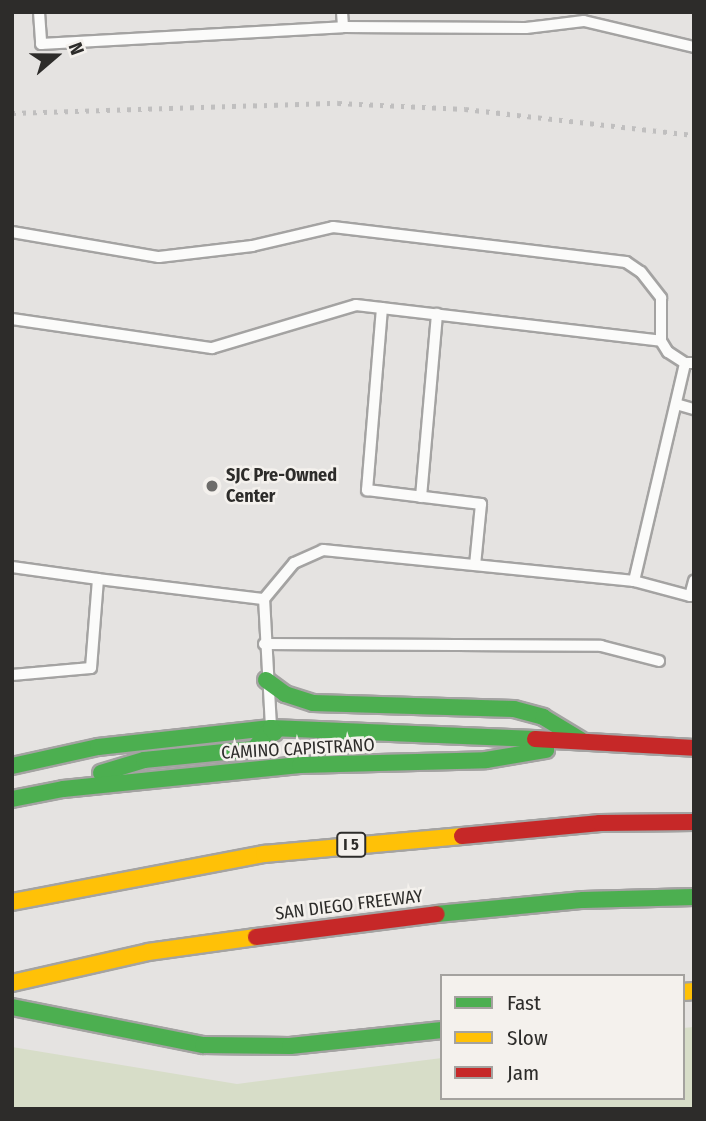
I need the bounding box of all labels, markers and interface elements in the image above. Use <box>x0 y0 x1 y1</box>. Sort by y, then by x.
north arrow <box>21 21 91 91</box>
text: N <box>63 39 89 58</box>
place label: SJC Pre-Owned Center <box>226 465 337 508</box>
marker: SJC Pre-Owned Center <box>204 478 220 494</box>
street label: CAMINO CAPISTRANO <box>221 734 375 764</box>
road number: I 5 <box>335 832 367 858</box>
street label: SAN DIEGO FREEWAY <box>274 885 424 925</box>
legend <box>440 974 685 1100</box>
text: Fast <box>507 990 541 1016</box>
text: Slow <box>507 1025 548 1051</box>
text: Jam <box>507 1060 539 1086</box>

